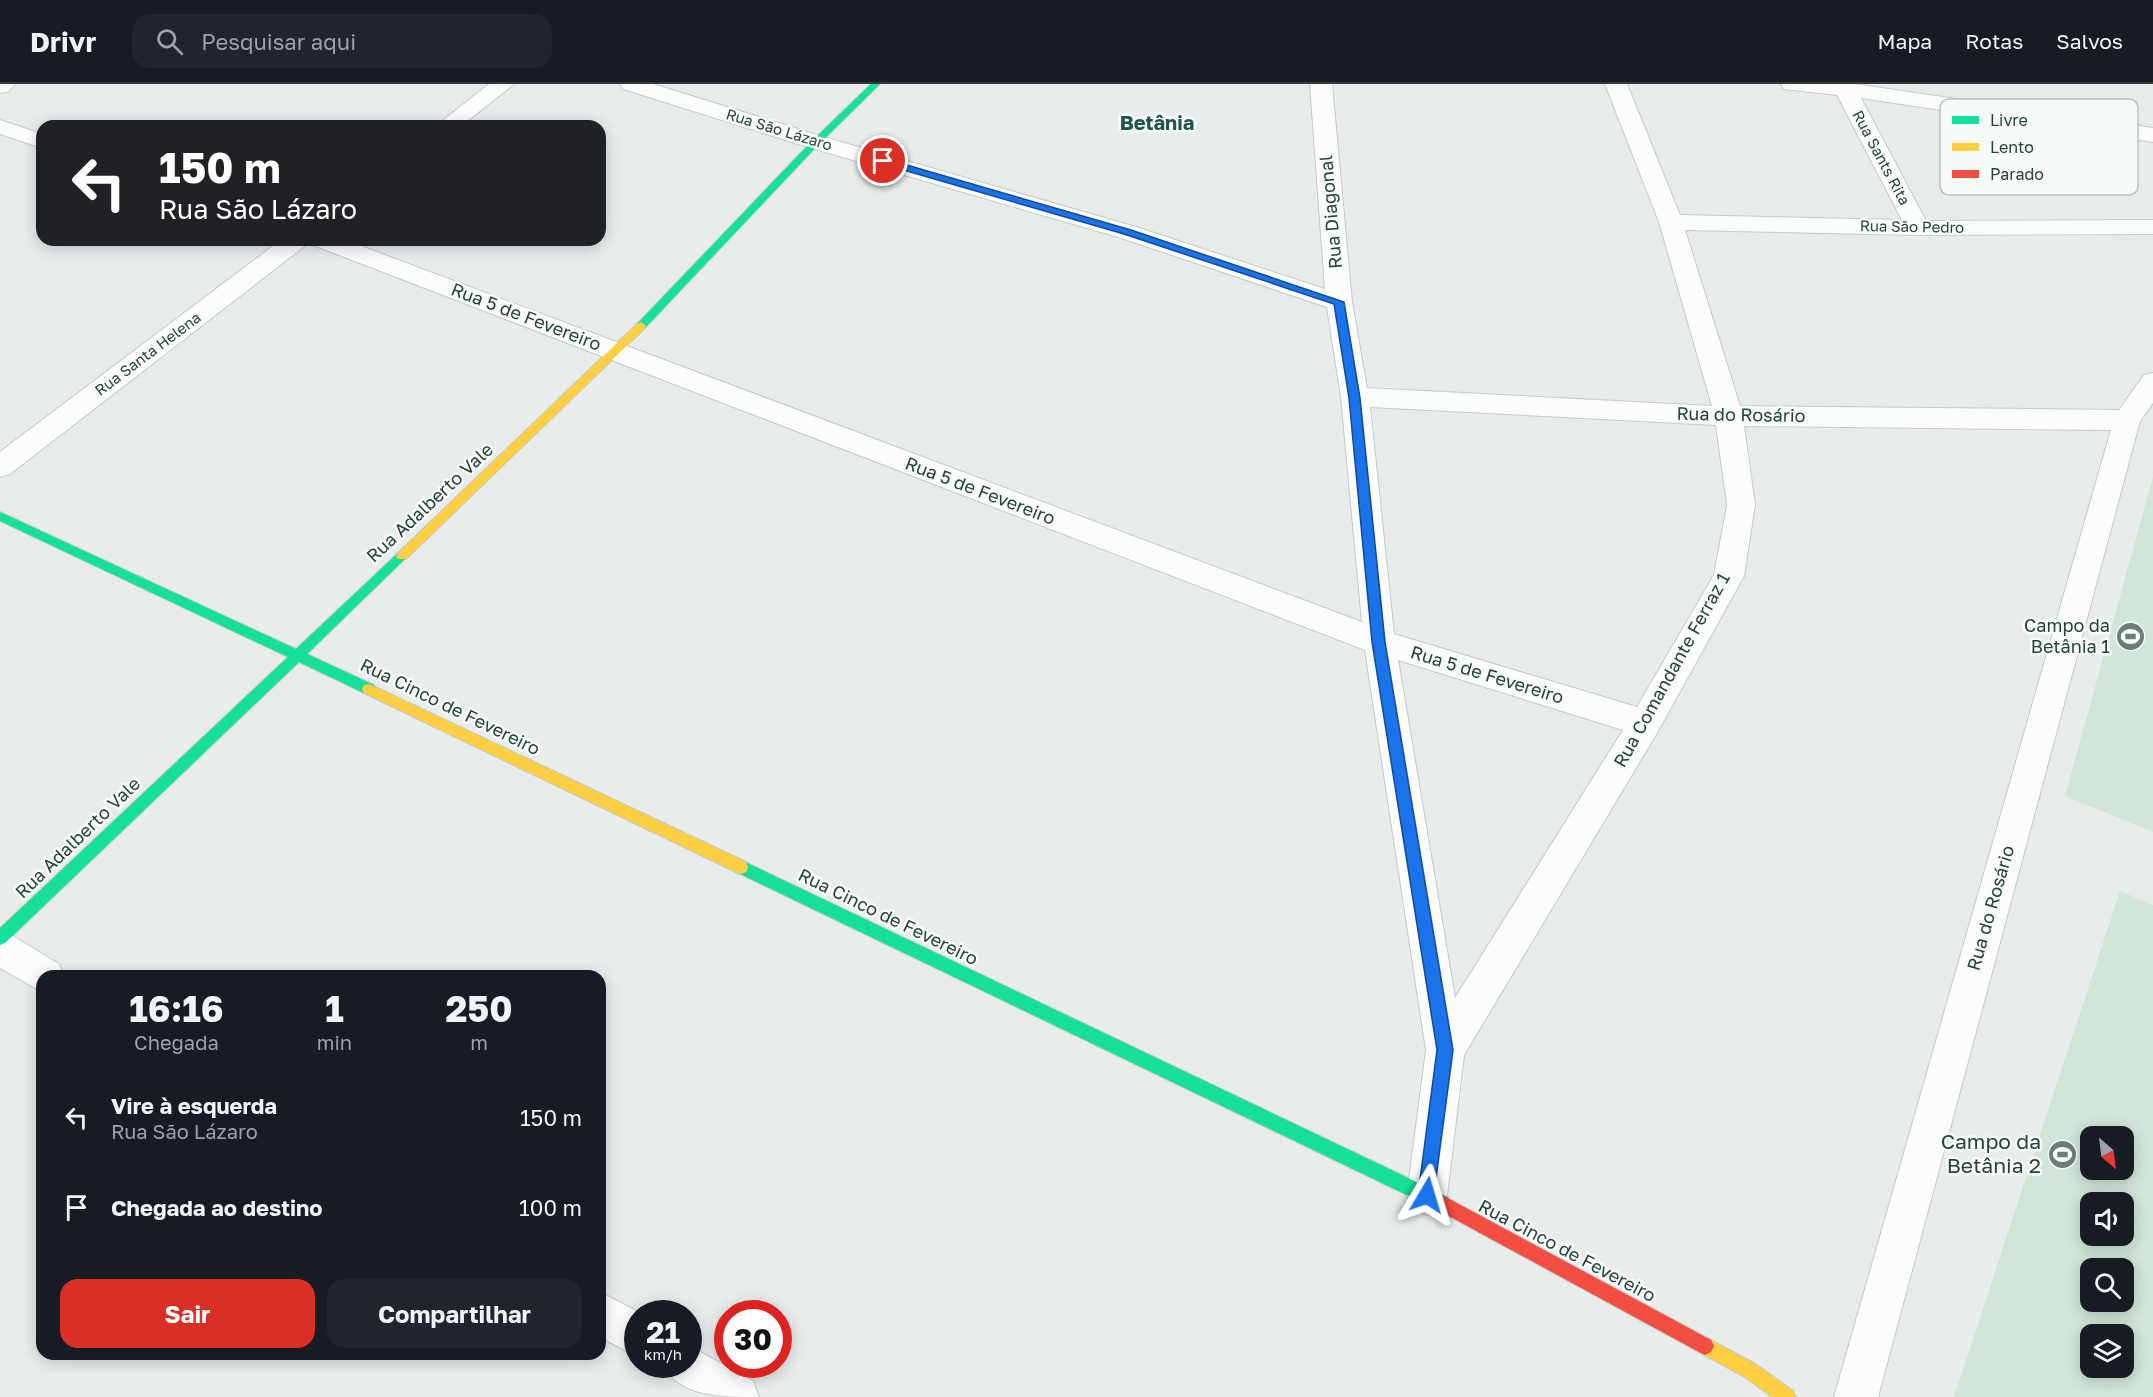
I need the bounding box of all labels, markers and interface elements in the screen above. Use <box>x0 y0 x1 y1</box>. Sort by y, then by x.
search box <box>132 14 552 68</box>
text: Drivr <box>30 25 96 58</box>
icon: search <box>153 25 186 58</box>
text: Pesquisar aqui <box>201 28 356 55</box>
text: Mapa <box>1878 28 1932 54</box>
text: Rotas <box>1965 28 2023 54</box>
text: Salvos <box>2056 28 2123 54</box>
legend <box>1940 99 2138 195</box>
street label: Rua São Lázaro <box>724 104 835 154</box>
street label: Rua Sants Rita <box>1849 107 1914 208</box>
district label: Betânia <box>1120 110 1194 134</box>
text: Livre <box>1990 110 2028 130</box>
pin <box>857 135 908 186</box>
text: Lento <box>1990 137 2034 157</box>
text: 150 m <box>159 142 281 192</box>
icon: left <box>60 144 138 222</box>
icon: arrive <box>866 144 899 177</box>
street label: Rua Diagonal <box>1314 154 1346 270</box>
text: Parado <box>1990 164 2044 184</box>
text: Rua São Lázaro <box>159 193 357 225</box>
street label: Rua São Pedro <box>1860 216 1964 236</box>
street label: Rua 5 de Fevereiro <box>448 277 604 355</box>
street label: Rua Santa Helena <box>91 308 204 399</box>
street label: Rua do Rosário <box>1676 402 1806 426</box>
street label: Rua Adalberto Vale <box>362 438 497 567</box>
street label: Rua 5 de Fevereiro <box>902 451 1058 529</box>
street label: Rua Comandante Ferraz 1 <box>1608 568 1734 771</box>
place label: Campo da Betânia 1 <box>2024 614 2110 657</box>
sports icon: Campo da Betânia 1 <box>2115 620 2147 652</box>
street label: Rua 5 de Fevereiro <box>1408 640 1566 708</box>
street label: Rua Cinco de Fevereiro <box>357 653 544 759</box>
street label: Rua Adalberto Vale <box>10 772 144 902</box>
street label: Rua do Rosário <box>1962 843 2018 973</box>
street label: Rua Cinco de Fevereiro <box>795 863 982 969</box>
text: 16:16 <box>129 987 224 1030</box>
text: 1 <box>325 987 344 1030</box>
text: 250 <box>445 987 513 1030</box>
text: Chegada <box>134 1030 219 1054</box>
text: min <box>317 1030 352 1054</box>
text: m <box>470 1030 488 1054</box>
text: Vire à esquerda <box>111 1092 277 1119</box>
icon: left <box>60 1101 93 1134</box>
text: 150 m <box>520 1104 582 1131</box>
text: Rua São Lázaro <box>111 1119 258 1143</box>
north arrow <box>2080 1126 2134 1180</box>
map controls <box>2080 1126 2134 1378</box>
place label: Campo da Betânia 2 <box>1941 1128 2041 1178</box>
sports icon: Campo da Betânia 2 <box>2046 1138 2078 1170</box>
position arrow <box>1395 1163 1459 1227</box>
icon: arrive <box>60 1191 93 1224</box>
button: sound <box>2080 1192 2134 1246</box>
text: Chegada ao destino <box>111 1194 323 1221</box>
text: 100 m <box>519 1194 582 1221</box>
street label: Rua Cinco de Fevereiro <box>1475 1194 1660 1306</box>
button: search <box>2080 1258 2134 1312</box>
button: Sair <box>60 1279 315 1348</box>
button: Compartilhar <box>327 1279 582 1348</box>
speed limit sign: 30 <box>714 1300 792 1378</box>
text: 21 <box>646 1314 680 1350</box>
button: layers <box>2080 1324 2134 1378</box>
text: km/h <box>644 1345 682 1363</box>

